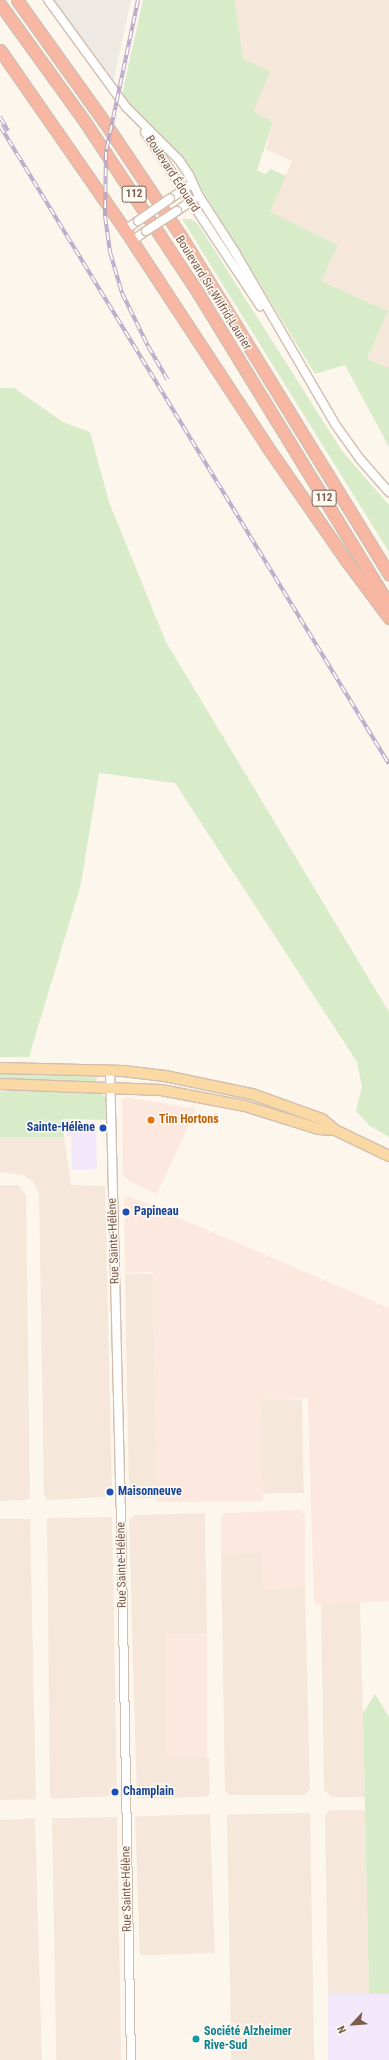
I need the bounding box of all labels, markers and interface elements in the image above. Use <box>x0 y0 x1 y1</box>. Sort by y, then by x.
street label: Boulevard Édouard <box>142 133 202 215</box>
road number: 112 <box>121 185 147 203</box>
street label: Boulevard Sir-Wilfrid-Laurier <box>172 233 254 353</box>
road number: 112 <box>311 489 337 507</box>
place label: Tim Hortons <box>159 1113 219 1127</box>
marker: Tim Hortons <box>146 1115 156 1125</box>
place label: Sainte-Hélène <box>27 1121 95 1135</box>
marker: Sainte-Hélène <box>98 1123 108 1133</box>
street label: Rue Sainte-Hélène <box>105 1198 123 1284</box>
place label: Papineau <box>134 1205 179 1219</box>
marker: Papineau <box>121 1207 131 1217</box>
place label: Maisonneuve <box>118 1485 182 1499</box>
marker: Maisonneuve <box>105 1487 115 1497</box>
street label: Rue Sainte-Hélène <box>114 1522 130 1608</box>
place label: Champlain <box>123 1785 174 1799</box>
marker: Champlain <box>110 1787 120 1797</box>
street label: Rue Sainte-Hélène <box>119 1846 135 1932</box>
north arrow <box>333 2004 373 2044</box>
text: N <box>334 2024 349 2035</box>
place label: Société Alzheimer Rive-Sud <box>204 2025 292 2053</box>
marker: Société Alzheimer Rive-Sud <box>191 2034 201 2044</box>

